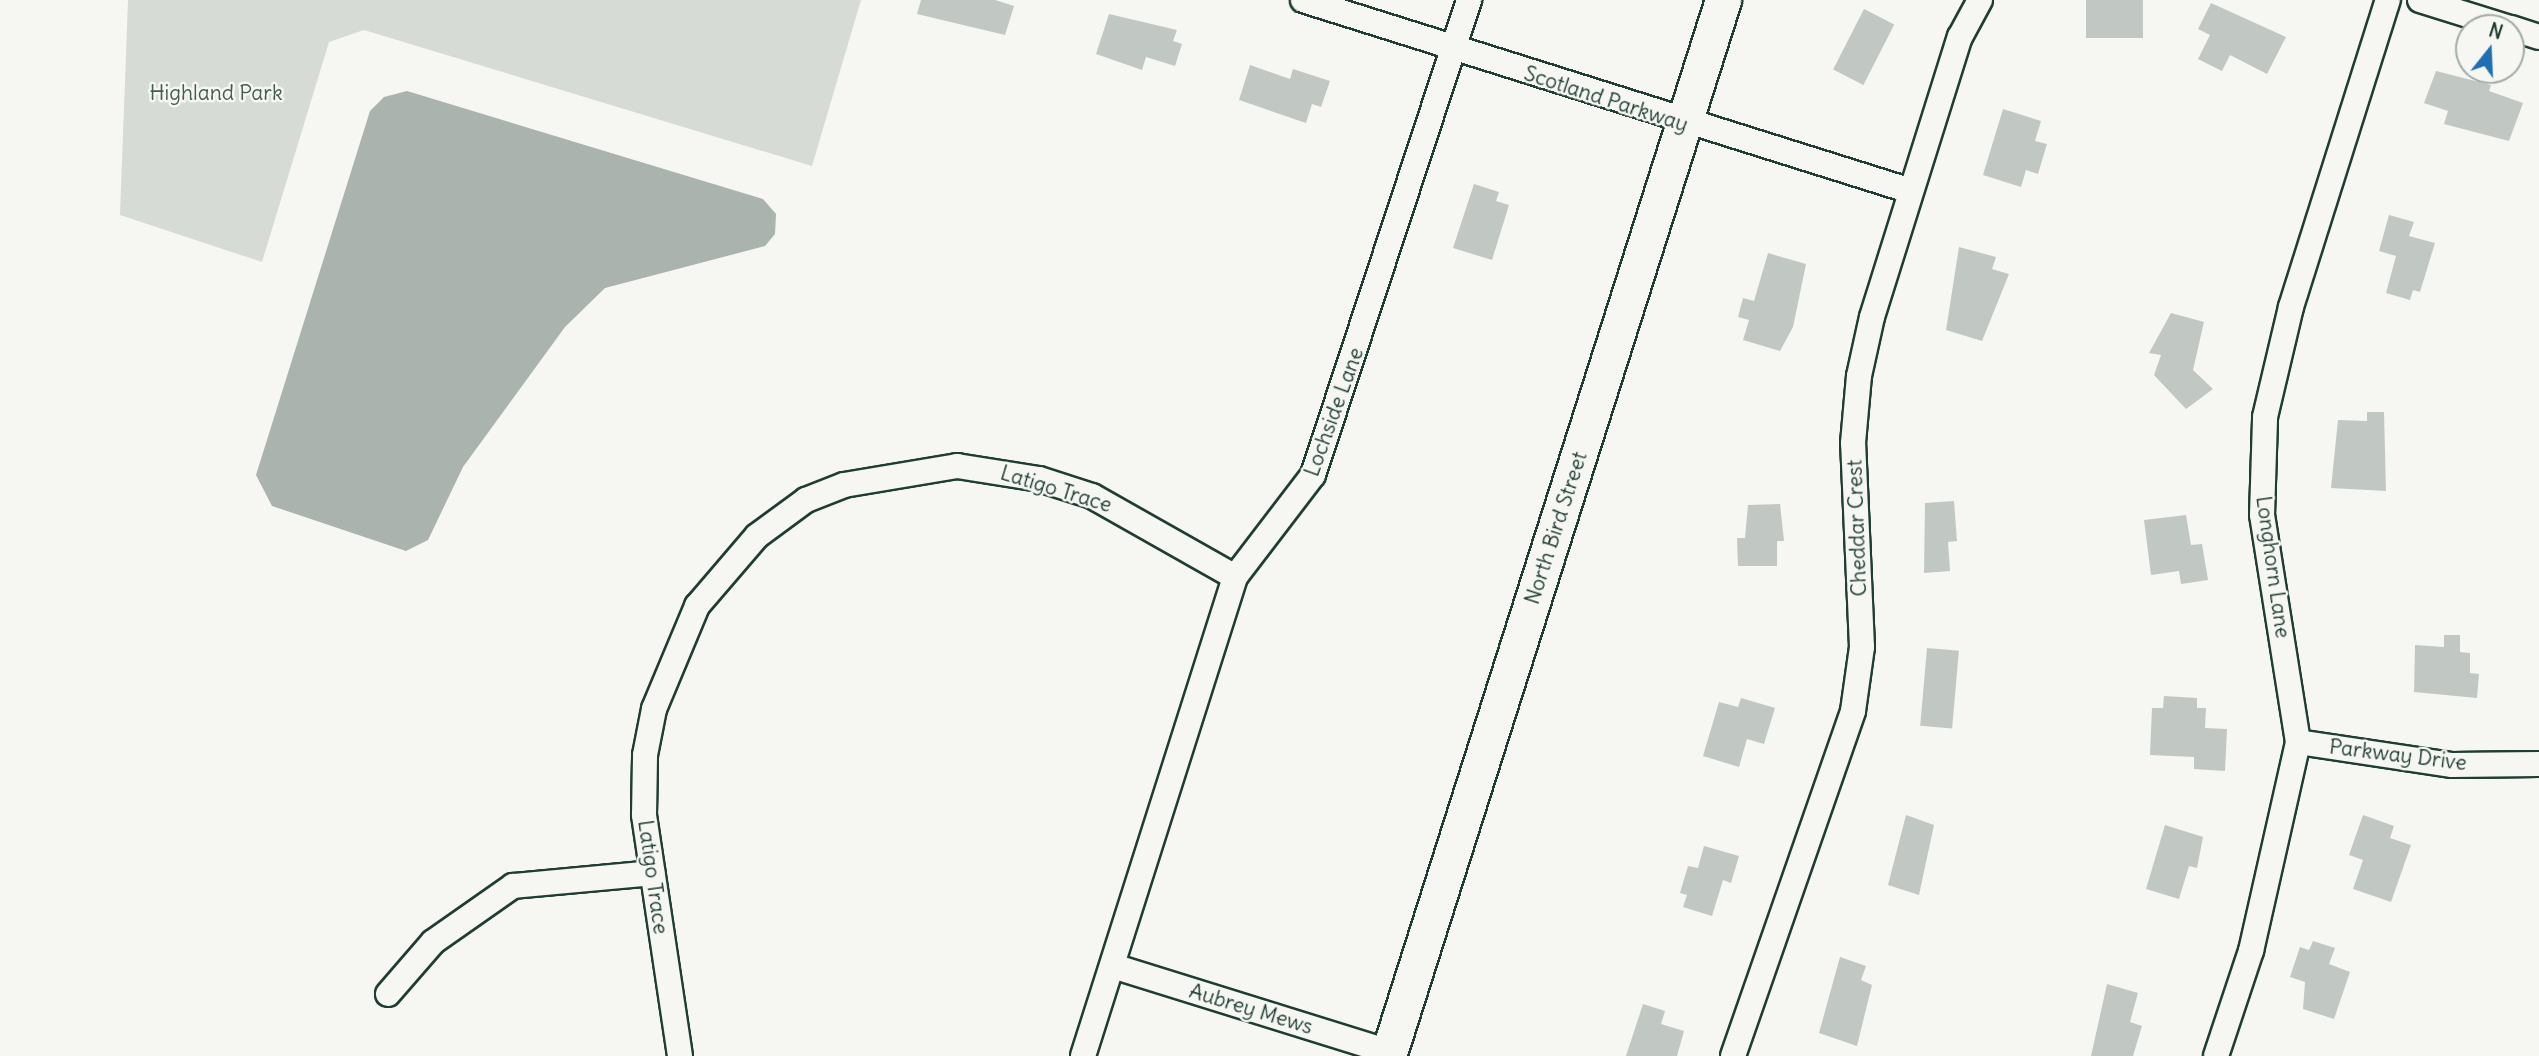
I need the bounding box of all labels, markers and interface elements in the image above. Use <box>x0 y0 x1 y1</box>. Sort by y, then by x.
north arrow <box>2455 14 2525 84</box>
text: N <box>2486 17 2506 44</box>
street label: Scotland Parkway <box>1521 61 1691 137</box>
park label: Highland Park <box>149 80 283 106</box>
street label: Lochside Lane <box>1299 344 1369 480</box>
street label: North Bird Street <box>1519 448 1593 608</box>
street label: Cheddar Crest <box>1842 459 1872 597</box>
street label: Latigo Trace <box>997 460 1115 518</box>
street label: Longhorn Lane <box>2251 494 2295 640</box>
street label: Parkway Drive <box>2328 734 2468 776</box>
street label: Latigo Trace <box>633 818 673 936</box>
street label: Aubrey Mews <box>1186 978 1316 1040</box>

